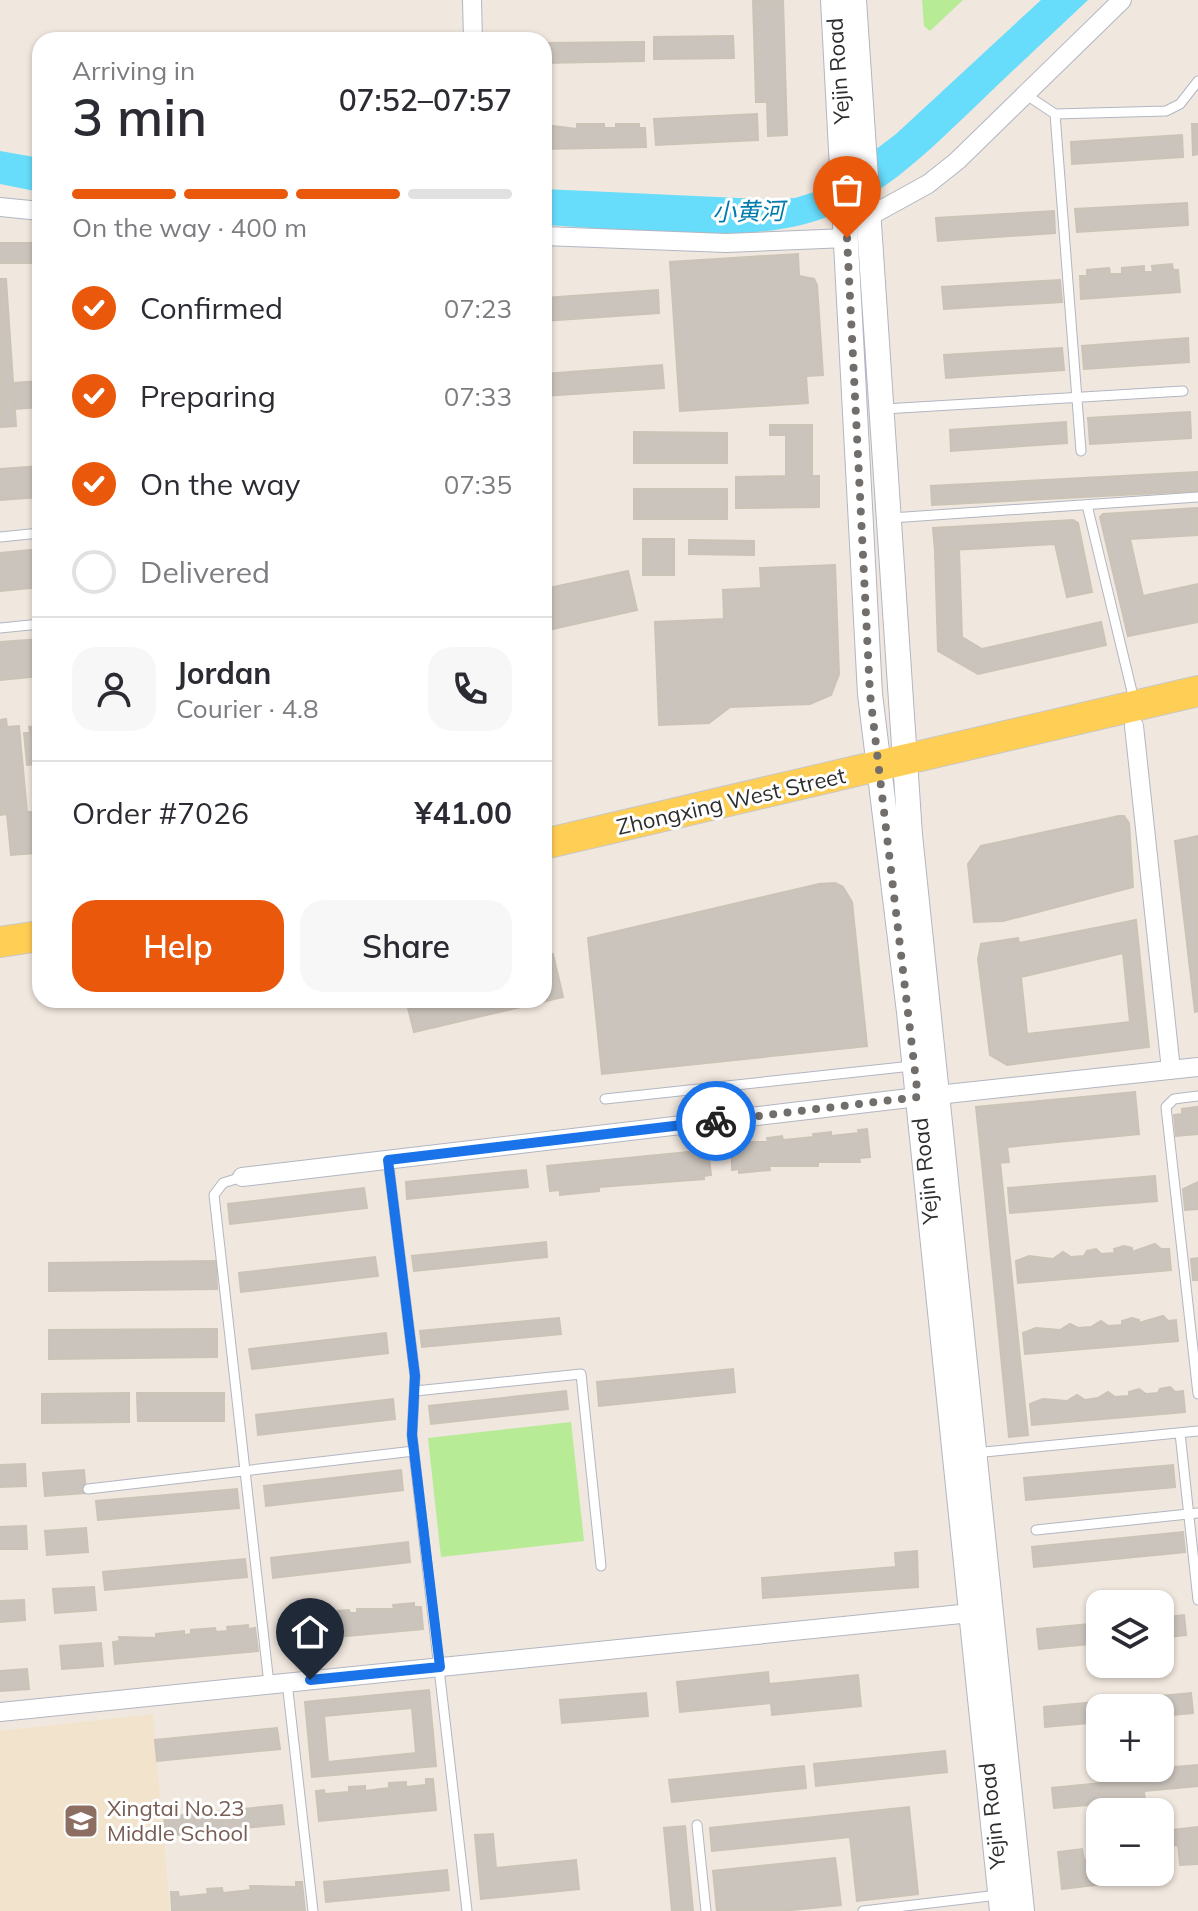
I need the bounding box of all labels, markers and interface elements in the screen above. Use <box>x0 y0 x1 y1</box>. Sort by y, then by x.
street label: Yejin Road <box>820 17 856 126</box>
text: Arriving in <box>72 54 195 87</box>
text: 07:52–07:57 <box>339 81 512 119</box>
text: 3 min <box>72 84 207 149</box>
pin <box>813 156 881 238</box>
icon: bag <box>825 168 869 212</box>
water label: 小黄河 <box>712 195 788 227</box>
text: On the way · 400 m <box>72 211 307 244</box>
icon: check <box>72 286 116 330</box>
text: Confirmed <box>140 289 283 327</box>
text: 07:23 <box>444 292 512 325</box>
icon: check <box>72 374 116 418</box>
text: Preparing <box>140 377 276 415</box>
text: 07:33 <box>444 380 512 413</box>
icon: check <box>72 462 116 506</box>
text: On the way <box>140 465 300 503</box>
text: 07:35 <box>444 468 512 501</box>
text: Delivered <box>140 553 270 591</box>
button: person <box>72 647 156 731</box>
button: phone <box>428 647 512 731</box>
text: Jordan <box>176 654 271 692</box>
text: Courier · 4.8 <box>176 692 319 725</box>
street label: Zhongxing West Street <box>614 761 848 841</box>
text: Order #7026 <box>72 794 249 832</box>
text: ¥41.00 <box>415 794 512 832</box>
button: Help <box>72 900 284 992</box>
button: Share <box>300 900 512 992</box>
courier <box>676 1081 756 1161</box>
icon: bike <box>694 1099 738 1143</box>
street label: Yejin Road <box>906 1117 945 1226</box>
map controls <box>1086 1590 1174 1886</box>
button: layers <box>1086 1590 1174 1678</box>
pin <box>276 1598 344 1680</box>
icon: home <box>288 1610 332 1654</box>
button: + <box>1086 1694 1174 1782</box>
street label: Yejin Road <box>973 1762 1012 1871</box>
place label: Xingtai No.23 Middle School <box>107 1794 248 1847</box>
button: − <box>1086 1798 1174 1886</box>
school or university icon: Xingtai No.23 Middle School <box>62 1802 100 1840</box>

